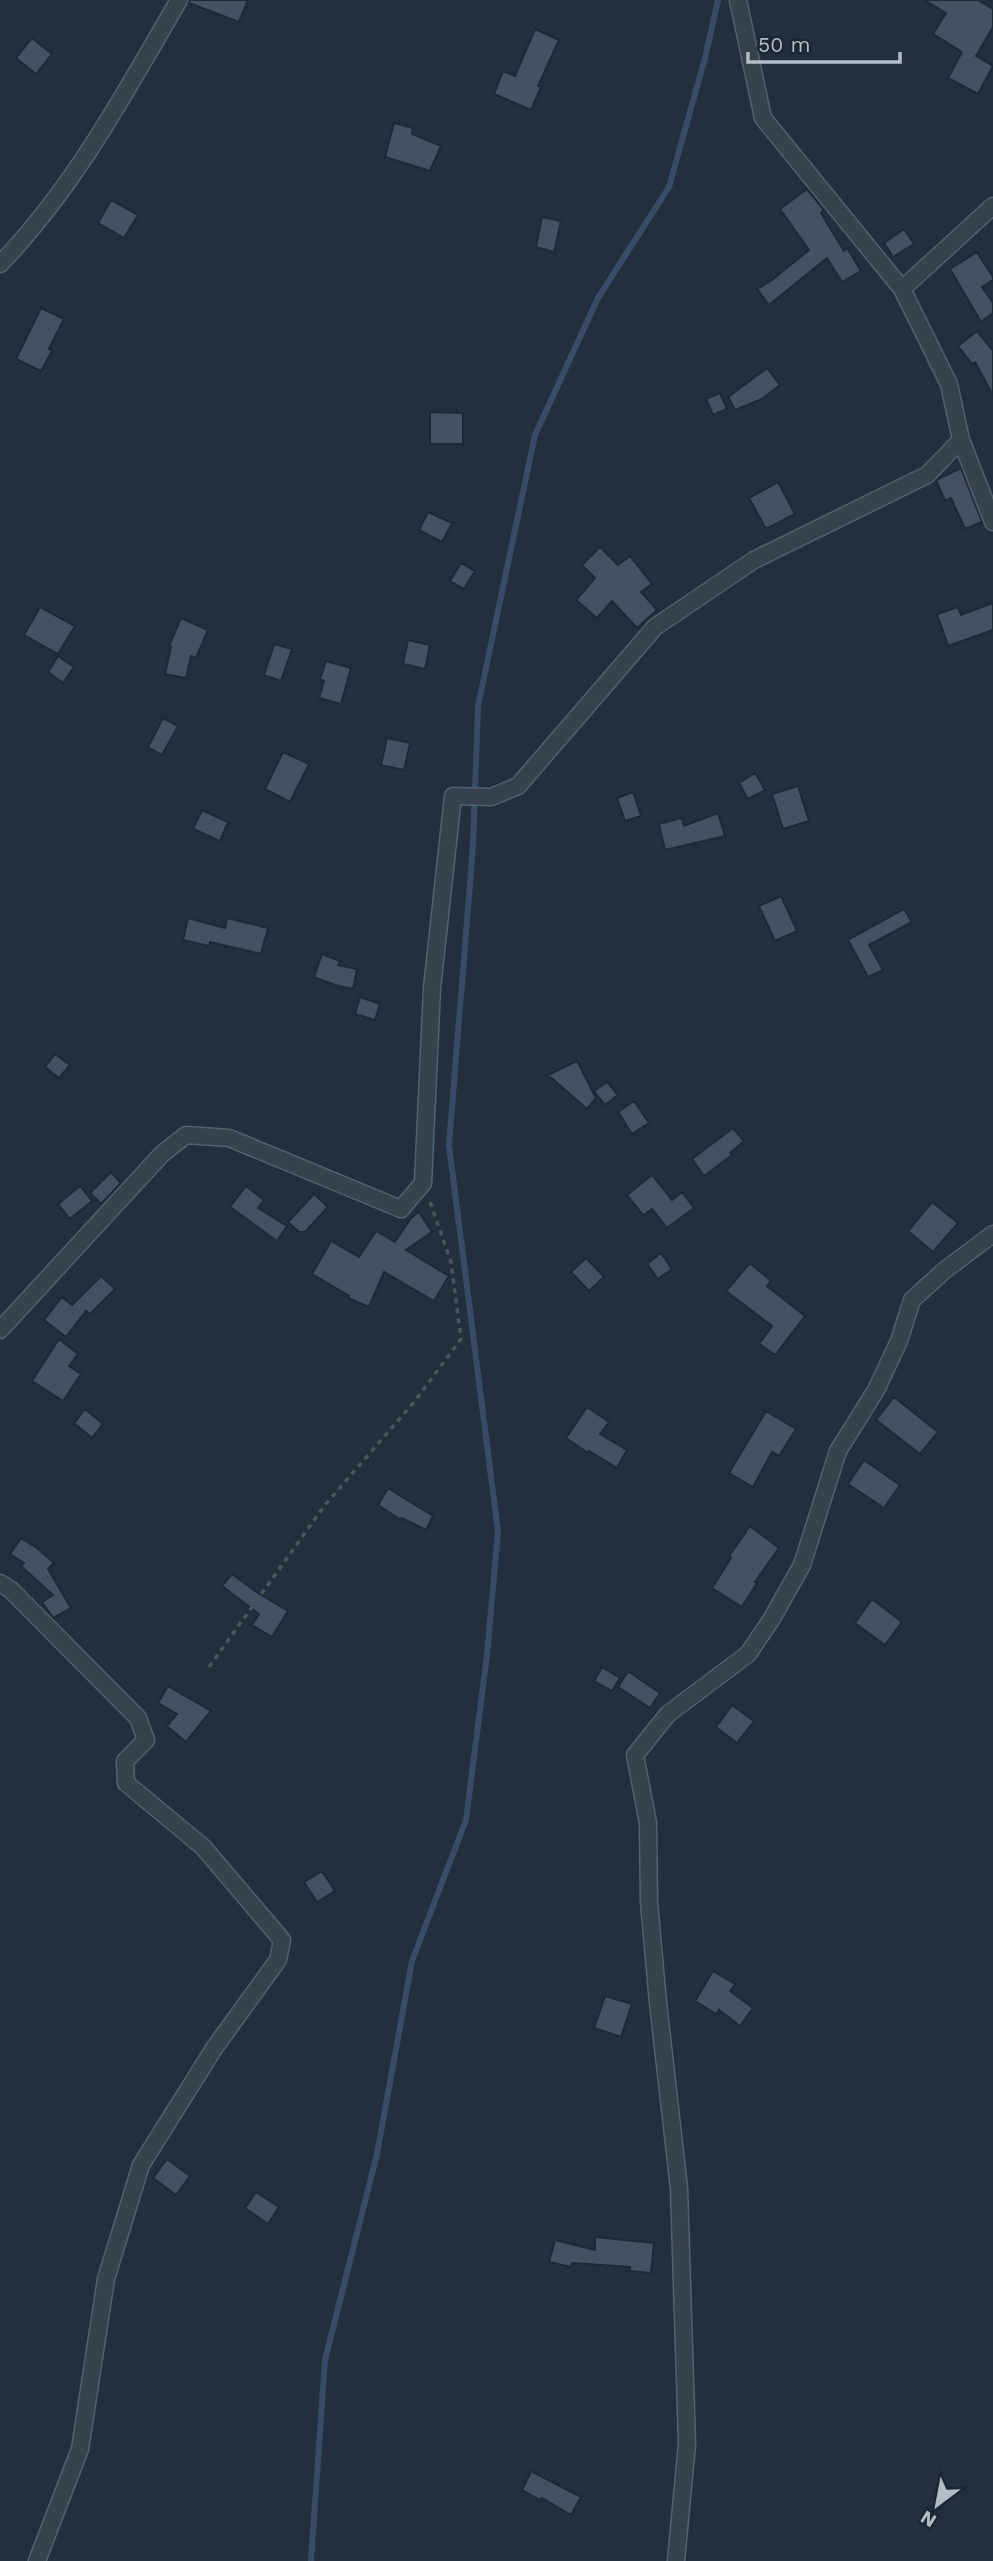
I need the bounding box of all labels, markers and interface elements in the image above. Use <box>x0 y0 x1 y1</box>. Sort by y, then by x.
scale bar <box>748 21 900 65</box>
text: 50 m <box>758 32 810 57</box>
north arrow <box>902 2470 972 2540</box>
text: N <box>916 2506 940 2532</box>

